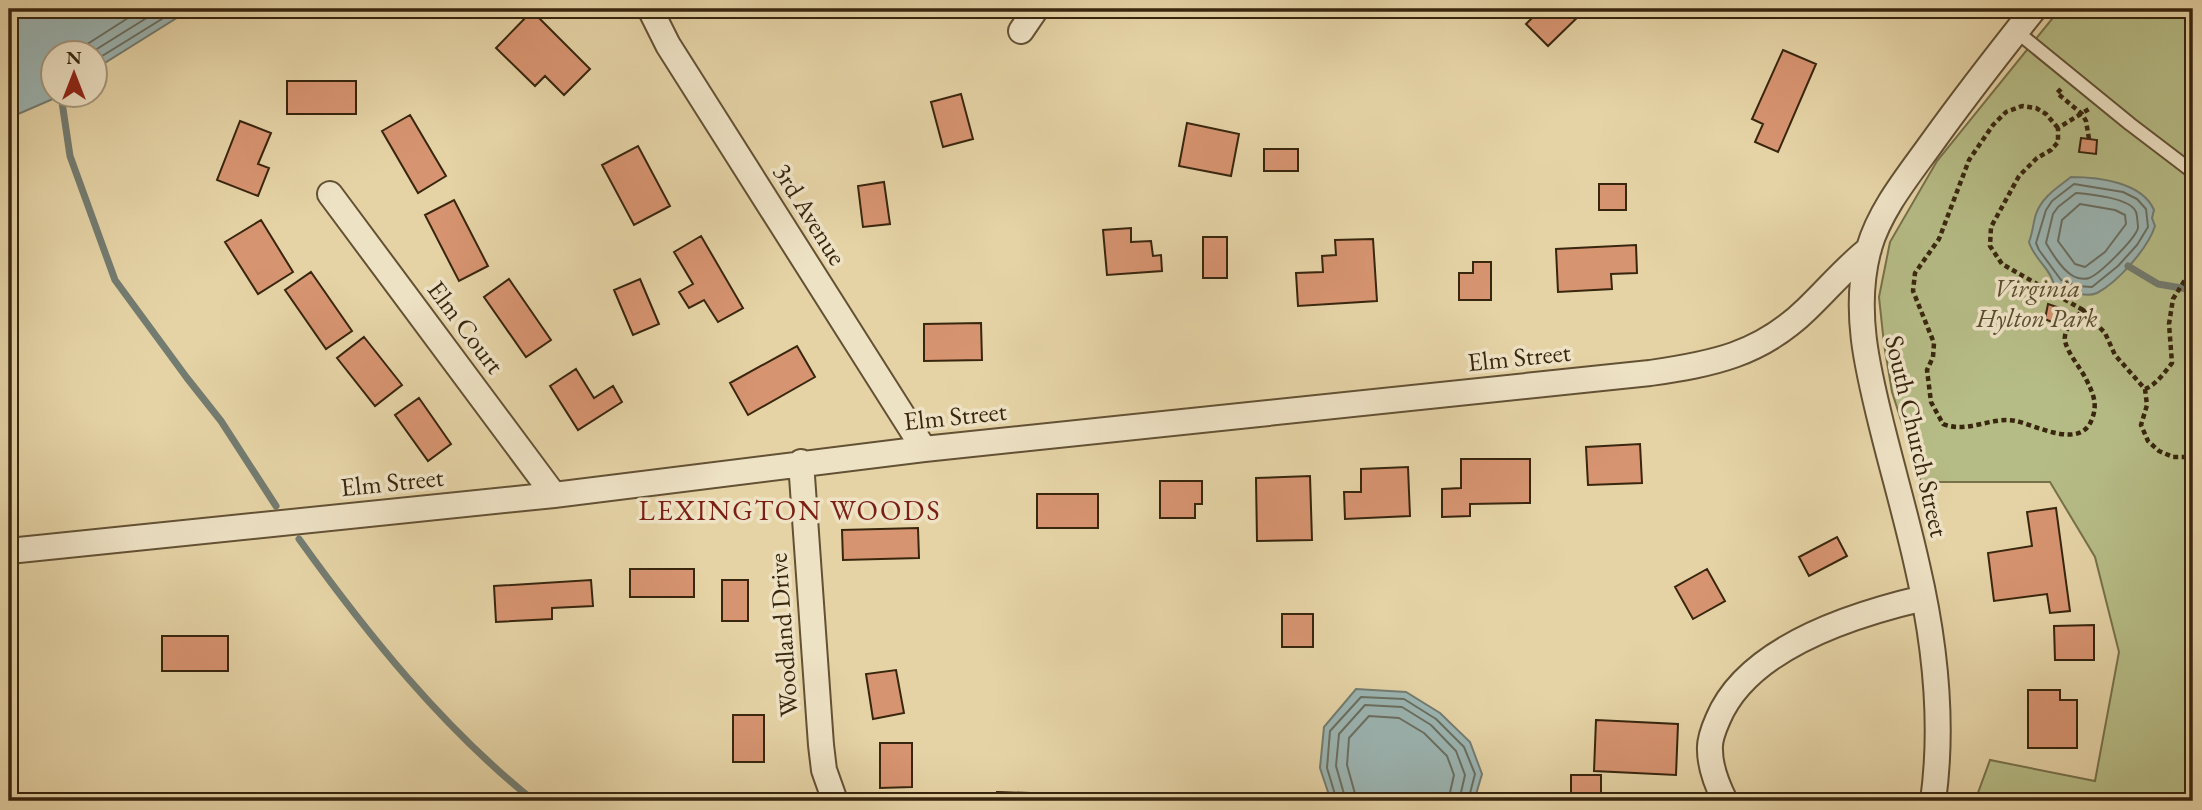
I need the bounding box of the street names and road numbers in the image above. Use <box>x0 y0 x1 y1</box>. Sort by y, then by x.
street label: 3rd Avenue <box>765 157 855 271</box>
street label: Elm Court <box>420 274 512 380</box>
street label: South Church Street <box>1877 332 1957 540</box>
street label: Elm Street <box>1466 335 1572 379</box>
street label: Elm Street <box>902 394 1008 438</box>
street label: Elm Street <box>339 460 445 504</box>
street label: Woodland Drive <box>760 552 806 718</box>

